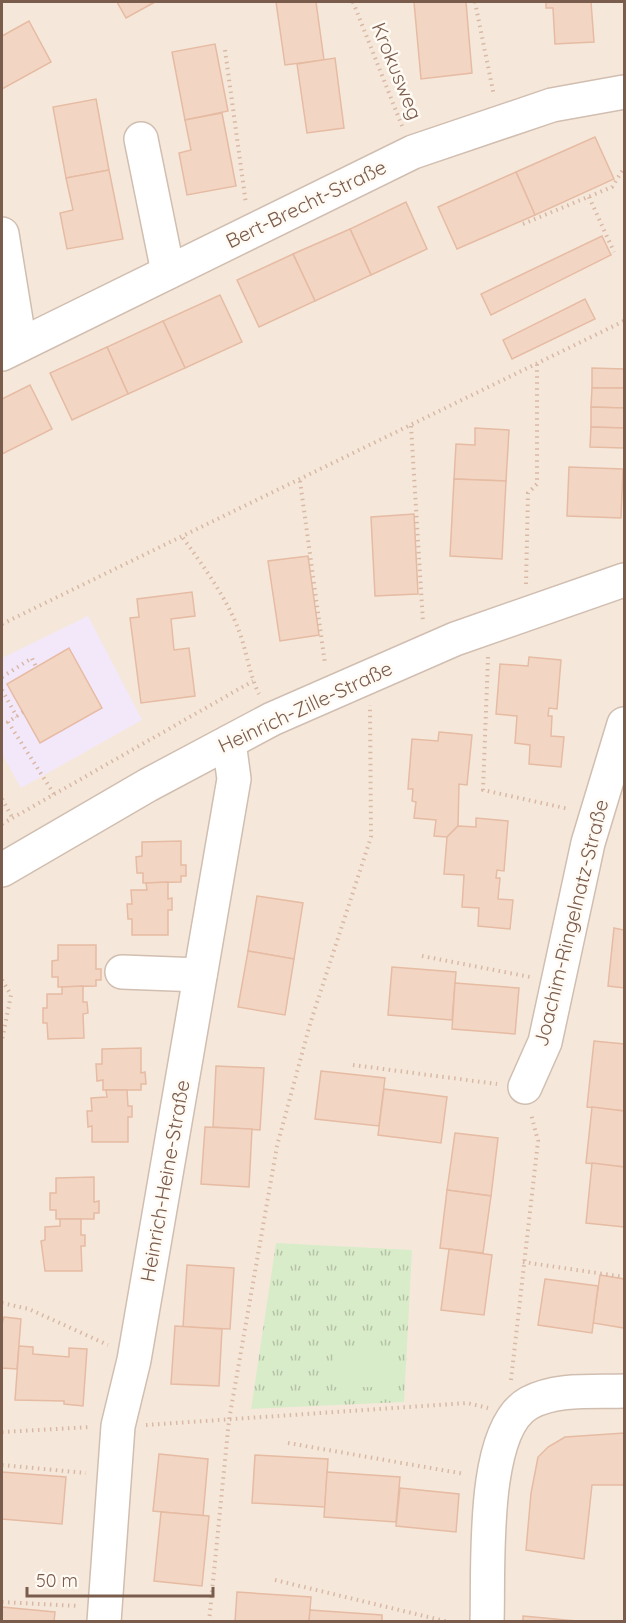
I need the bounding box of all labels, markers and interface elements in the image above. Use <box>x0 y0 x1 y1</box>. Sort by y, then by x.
street label: Krokusweg <box>367 18 428 123</box>
street label: Bert-Brecht-Straße <box>221 154 390 253</box>
street label: Heinrich-Zille-Straße <box>214 655 396 758</box>
street label: Joachim-Ringelnatz-Straße <box>528 797 613 1049</box>
street label: Heinrich-Heine-Straße <box>134 1078 195 1284</box>
scale bar <box>27 1560 213 1598</box>
text: 50 m <box>36 1569 78 1592</box>

